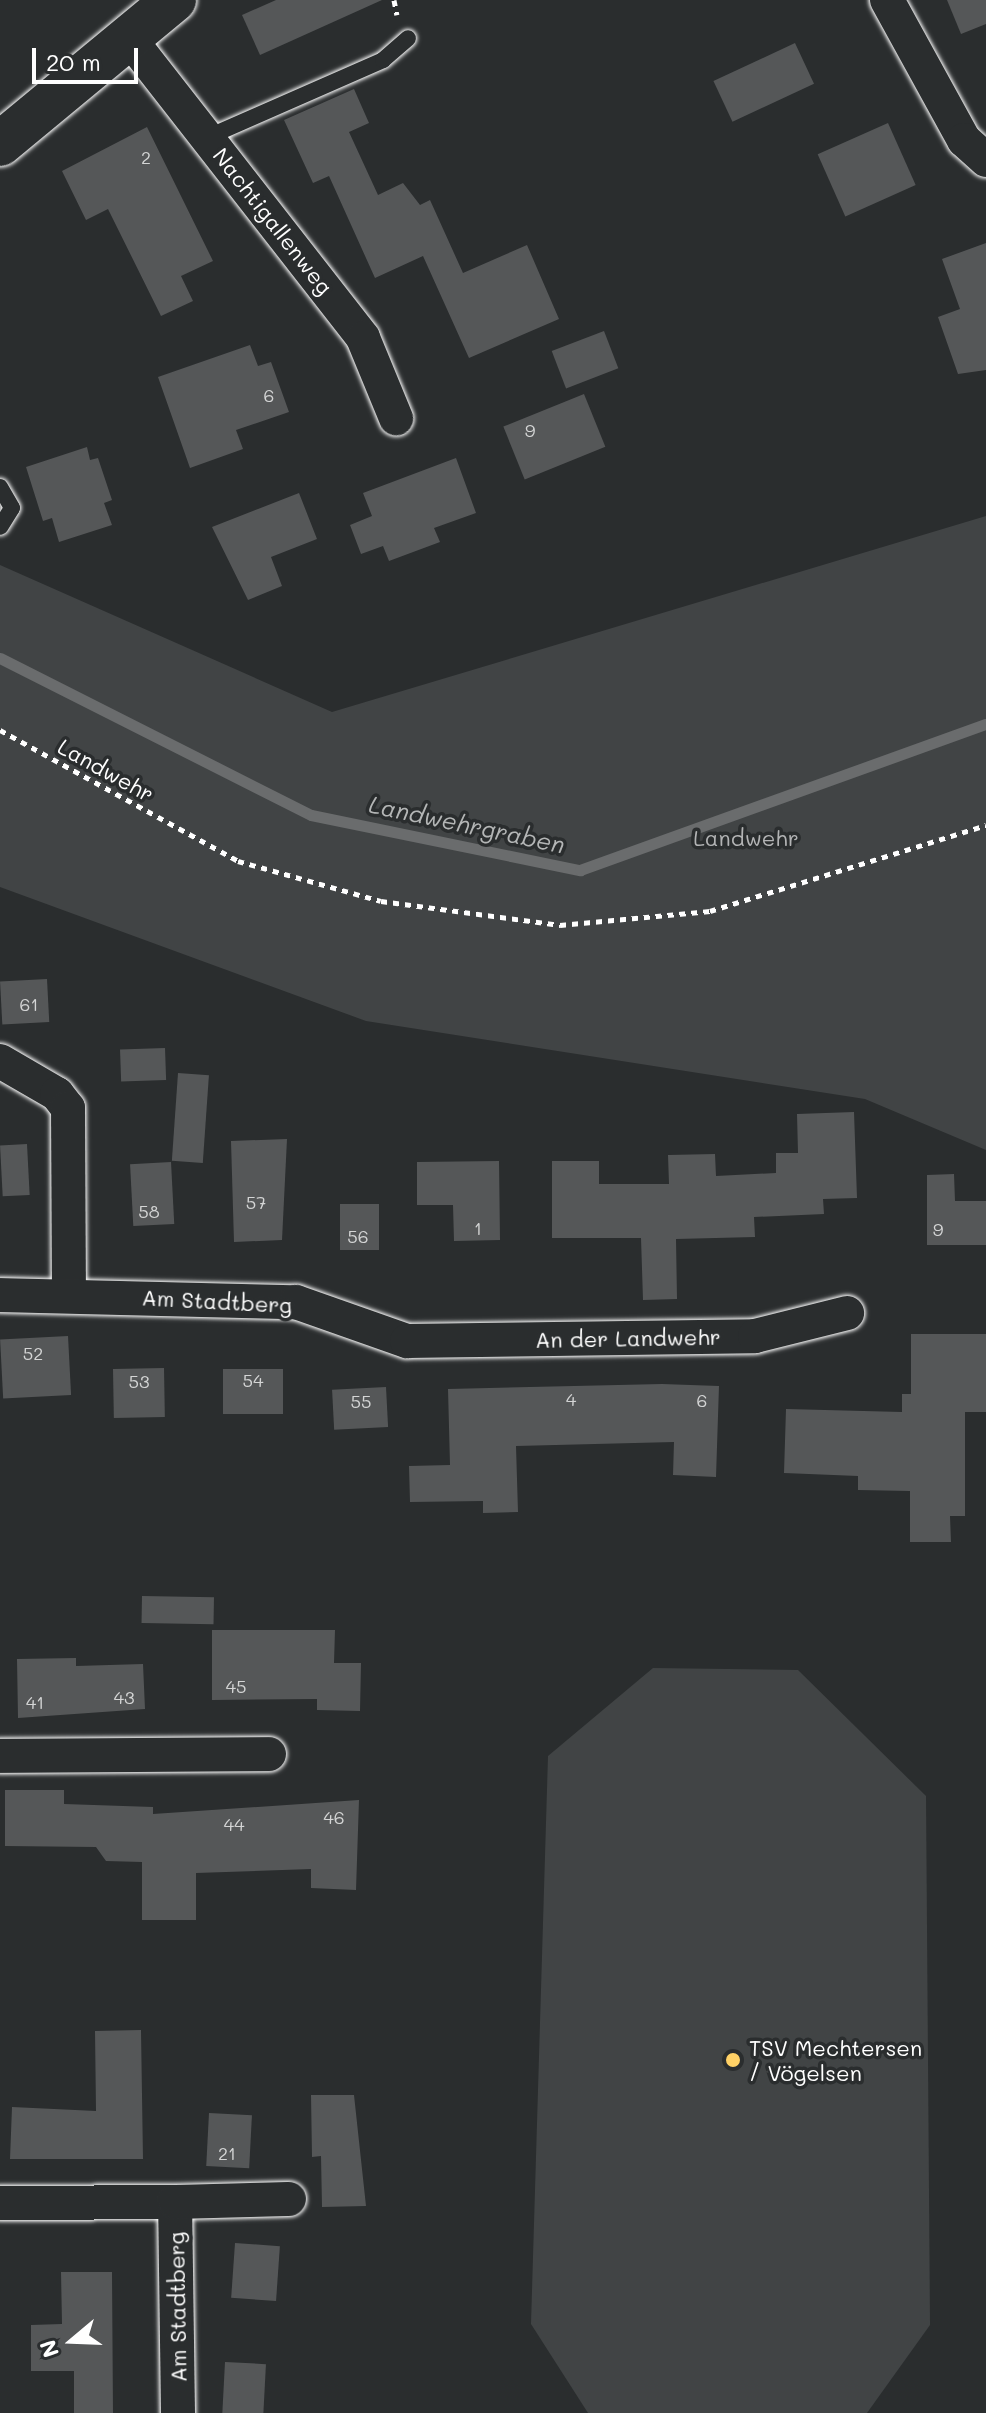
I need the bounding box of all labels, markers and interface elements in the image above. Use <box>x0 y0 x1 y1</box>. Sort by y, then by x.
scale bar <box>36 32 142 82</box>
text: 20 m <box>46 46 101 77</box>
street label: Nachtigallenweg <box>208 143 338 299</box>
house number: 2 <box>141 146 151 168</box>
house number: 6 <box>264 384 274 406</box>
house number: 9 <box>525 419 535 441</box>
street label: Landwehr <box>53 733 159 807</box>
water label: Landwehrgraben <box>366 789 568 859</box>
park label: Landwehr <box>693 825 799 851</box>
house number: 61 <box>20 993 38 1015</box>
house number: 57 <box>246 1191 266 1213</box>
house number: 58 <box>138 1200 160 1222</box>
house number: 1 <box>474 1217 482 1239</box>
house number: 9 <box>933 1218 943 1240</box>
house number: 56 <box>347 1225 369 1247</box>
street label: Am Stadtberg <box>141 1284 293 1318</box>
street label: An der Landwehr <box>535 1323 721 1353</box>
house number: 52 <box>23 1342 43 1364</box>
house number: 54 <box>242 1369 264 1391</box>
house number: 53 <box>128 1370 150 1392</box>
house number: 4 <box>566 1388 576 1410</box>
house number: 6 <box>697 1389 707 1411</box>
house number: 55 <box>351 1390 371 1412</box>
house number: 45 <box>225 1675 247 1697</box>
house number: 43 <box>113 1686 135 1708</box>
house number: 41 <box>26 1691 44 1713</box>
house number: 46 <box>323 1806 345 1828</box>
house number: 44 <box>223 1813 245 1835</box>
place label: TSV Mechtersen / Vögelsen <box>749 2034 922 2086</box>
marker: TSV Mechtersen / Vögelsen <box>724 2051 742 2069</box>
house number: 21 <box>218 2142 236 2164</box>
street label: Am Stadtberg <box>162 2231 192 2383</box>
north arrow <box>32 2301 112 2381</box>
text: N <box>32 2336 65 2362</box>

